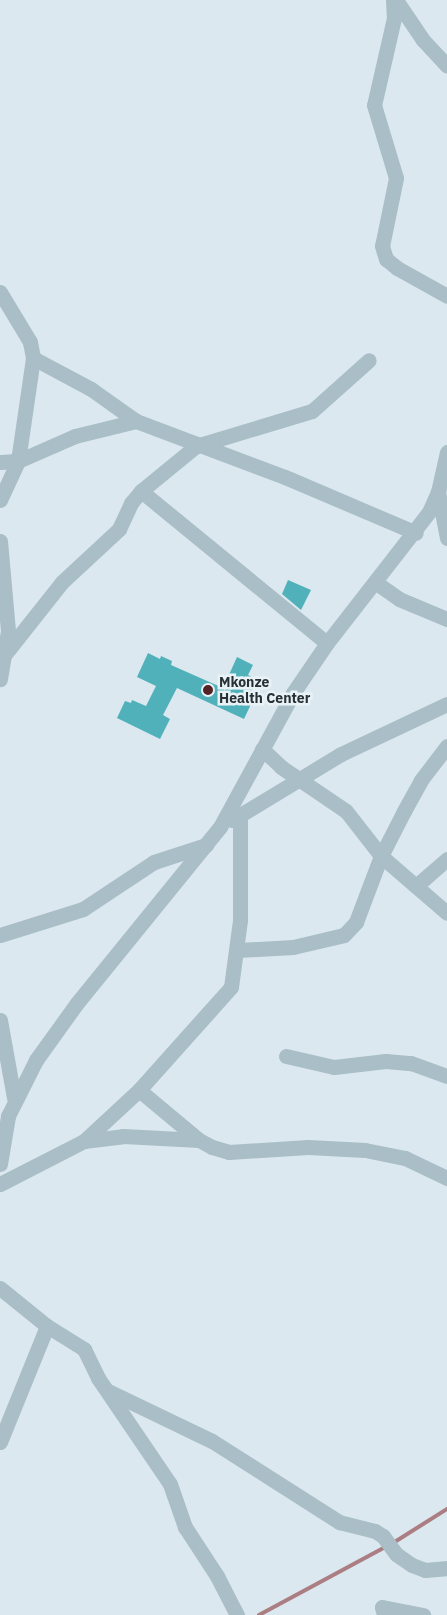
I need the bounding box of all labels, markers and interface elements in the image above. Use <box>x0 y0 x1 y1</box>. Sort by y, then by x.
place label: Mkonze Health Center <box>219 674 310 706</box>
marker: Mkonze Health Center <box>201 683 215 697</box>

